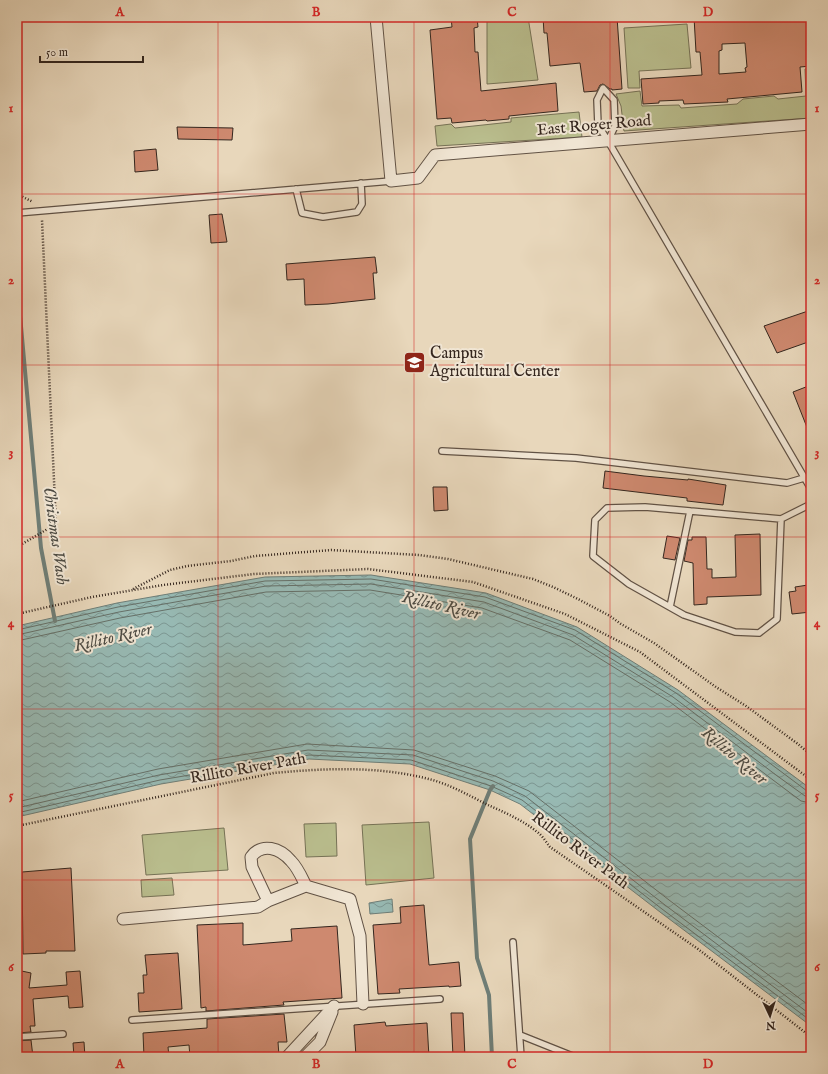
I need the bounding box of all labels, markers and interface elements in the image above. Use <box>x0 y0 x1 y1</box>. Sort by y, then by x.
text: A <box>115 4 126 21</box>
text: B <box>312 4 321 21</box>
text: C <box>507 4 517 21</box>
text: D <box>703 4 714 21</box>
scale bar <box>40 38 143 64</box>
text: 50 m <box>46 45 68 60</box>
text: 1 <box>9 100 14 117</box>
text: 1 <box>815 100 820 117</box>
street label: East Roger Road <box>536 111 653 141</box>
text: 2 <box>8 272 14 289</box>
text: 2 <box>814 272 820 289</box>
place label: Campus Agricultural Center <box>429 344 560 382</box>
school or university icon: Campus Agricultural Center <box>401 350 427 376</box>
text: 3 <box>9 444 14 461</box>
text: 3 <box>815 444 820 461</box>
water label: Christmas Wash <box>38 486 72 586</box>
water label: Rillito River <box>400 587 483 625</box>
text: 4 <box>8 615 15 632</box>
text: 4 <box>814 615 821 632</box>
water label: Rillito River <box>72 619 155 657</box>
water label: Rillito River <box>697 722 772 790</box>
street label: Rillito River Path <box>189 749 308 789</box>
text: 5 <box>9 787 14 804</box>
text: 5 <box>815 787 820 804</box>
street label: Rillito River Path <box>527 808 633 894</box>
text: 6 <box>8 959 14 976</box>
text: 6 <box>814 959 820 976</box>
north arrow <box>750 996 790 1036</box>
text: N <box>765 1018 777 1032</box>
text: A <box>115 1056 126 1073</box>
text: B <box>312 1056 321 1073</box>
text: C <box>507 1056 517 1073</box>
text: D <box>703 1056 714 1073</box>

